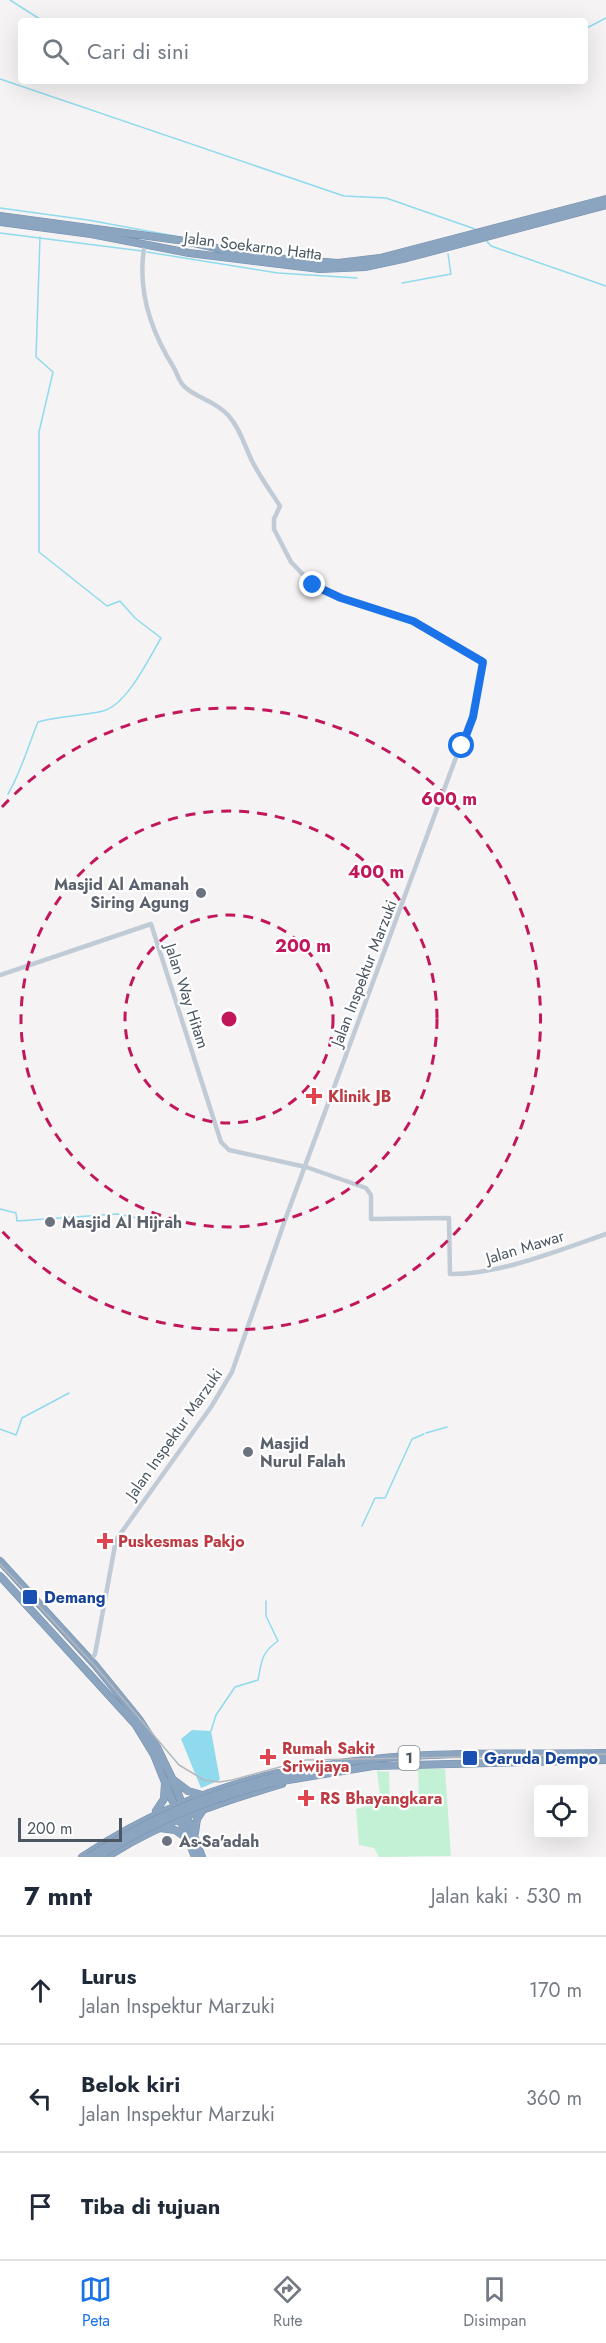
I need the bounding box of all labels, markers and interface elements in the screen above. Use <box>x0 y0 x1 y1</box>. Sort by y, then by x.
search box <box>18 18 588 84</box>
icon: search <box>39 35 72 68</box>
text: Cari di sini <box>87 35 189 67</box>
street label: Jalan Soekarno Hatta <box>181 226 323 266</box>
route end <box>299 571 325 597</box>
route start <box>448 732 474 758</box>
text: 600 m <box>421 786 477 812</box>
text: 400 m <box>348 859 404 885</box>
place label: Masjid Al Amanah Siring Agung <box>54 873 189 914</box>
marker: Masjid Al Amanah Siring Agung <box>194 886 208 900</box>
street label: Jalan Inspektur Marzuki <box>325 896 403 1051</box>
text: 200 m <box>275 933 331 959</box>
street label: Jalan Way Hitam <box>159 939 215 1052</box>
centre of rings <box>219 1009 239 1029</box>
place label: Klinik JB <box>328 1085 391 1108</box>
marker: Klinik JB <box>305 1087 323 1105</box>
place label: Masjid Al Hijrah <box>62 1211 182 1234</box>
marker: Masjid Al Hijrah <box>43 1215 57 1229</box>
street label: Jalan Mawar <box>481 1224 567 1270</box>
street label: Jalan Inspektur Marzuki <box>119 1364 228 1506</box>
place label: Masjid Nurul Falah <box>260 1432 346 1473</box>
marker: Masjid Nurul Falah <box>241 1445 255 1459</box>
place label: Puskesmas Pakjo <box>118 1530 245 1553</box>
marker: Puskesmas Pakjo <box>96 1532 114 1550</box>
place label: Demang <box>44 1586 106 1609</box>
marker: Demang <box>21 1588 39 1606</box>
place label: Rumah Sakit Sriwijaya <box>282 1737 375 1778</box>
road number: 1 <box>398 1746 420 1770</box>
place label: Garuda Dempo <box>484 1747 598 1770</box>
marker: Rumah Sakit Sriwijaya <box>259 1748 277 1766</box>
marker: Garuda Dempo <box>461 1749 479 1767</box>
map controls <box>534 1785 588 1839</box>
button: locate <box>534 1785 588 1839</box>
place label: RS Bhayangkara <box>320 1787 442 1810</box>
marker: RS Bhayangkara <box>297 1789 315 1807</box>
scale bar <box>18 1815 122 1842</box>
text: 200 m <box>27 1817 73 1840</box>
place label: As-Sa'adah <box>178 1830 259 1853</box>
marker: As-Sa'adah <box>160 1834 174 1848</box>
text: 7 mnt <box>24 1877 92 1915</box>
text: Jalan kaki · 530 m <box>431 1882 582 1911</box>
text: Lurus <box>81 1960 137 1992</box>
icon: ahead <box>24 1974 57 2007</box>
text: 170 m <box>529 1976 582 2005</box>
text: Jalan Inspektur Marzuki <box>81 1992 275 2021</box>
text: Belok kiri <box>81 2068 180 2100</box>
icon: left <box>24 2082 57 2115</box>
text: 360 m <box>526 2084 582 2113</box>
text: Jalan Inspektur Marzuki <box>81 2100 275 2129</box>
icon: arrive <box>24 2190 57 2223</box>
text: Tiba di tujuan <box>81 2190 220 2222</box>
tab: Peta <box>79 2273 112 2332</box>
tab: Rute <box>271 2273 304 2332</box>
tab: Disimpan <box>463 2273 527 2332</box>

